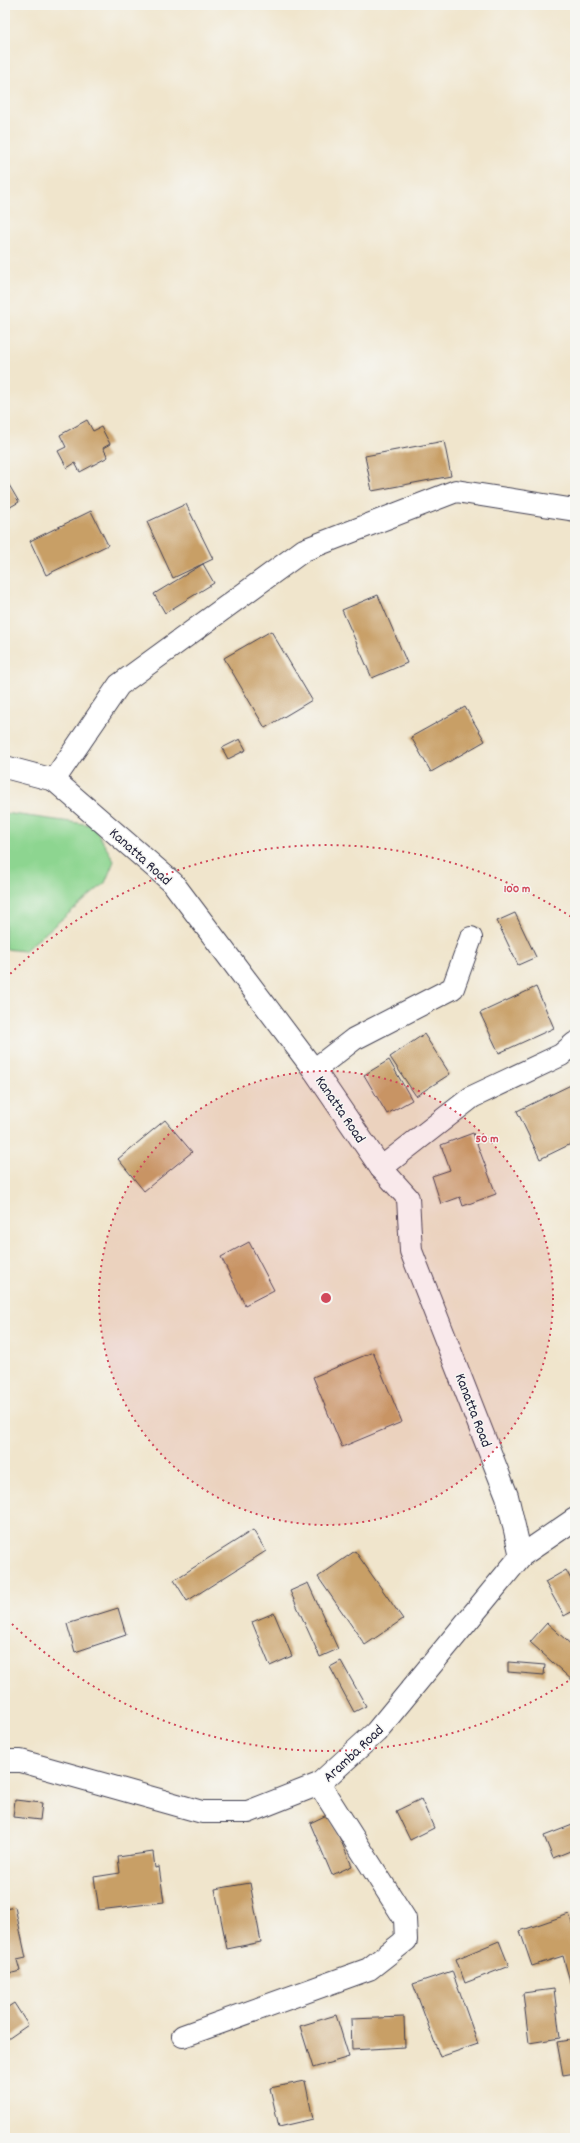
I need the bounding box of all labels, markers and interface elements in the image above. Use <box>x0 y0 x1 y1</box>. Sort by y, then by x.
street label: Kanatta Road <box>103 823 176 892</box>
text: 100 m <box>504 881 530 898</box>
street label: Kanatta Road <box>309 1072 370 1148</box>
text: 50 m <box>475 1131 499 1148</box>
centre of rings <box>319 1291 333 1305</box>
street label: Kanatta Road <box>448 1371 496 1451</box>
street label: Aramba Road <box>319 1720 390 1788</box>

